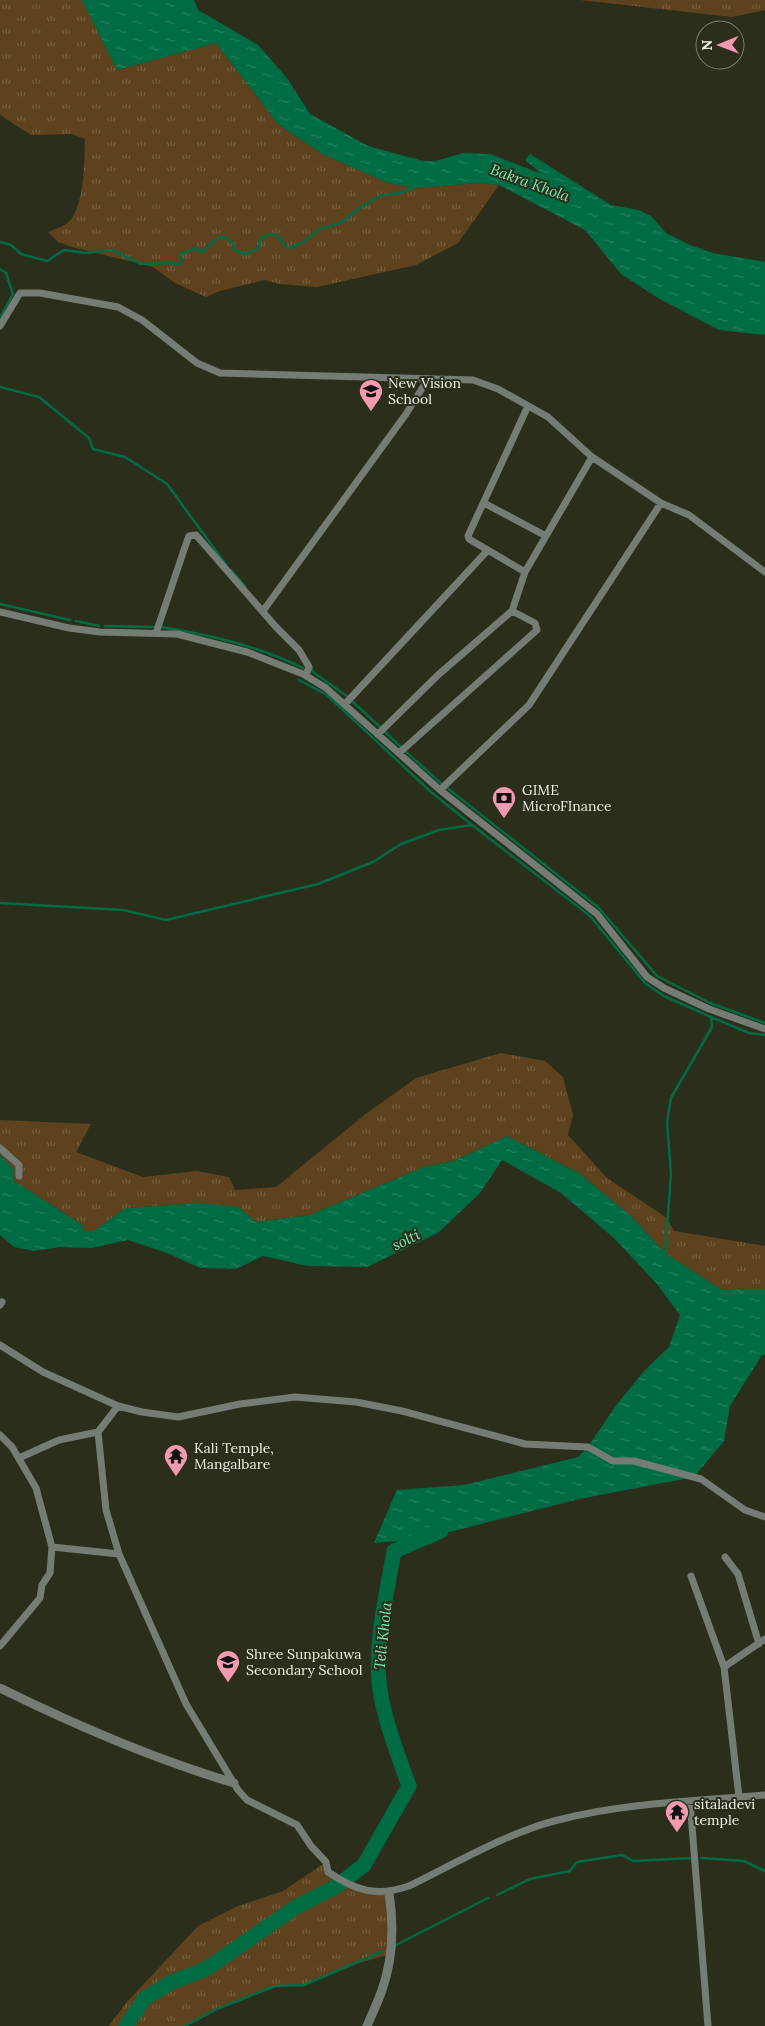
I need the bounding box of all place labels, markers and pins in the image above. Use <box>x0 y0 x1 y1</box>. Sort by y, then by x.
place label: New Vision School <box>388 374 461 408</box>
school or university icon: New Vision School <box>358 378 384 412</box>
place label: GIME MicroFInance <box>522 781 612 815</box>
bank icon: GIME MicroFInance <box>491 785 517 819</box>
place label: Kali Temple, Mangalbare <box>194 1439 274 1473</box>
temple icon: Kali Temple, Mangalbare <box>163 1443 189 1477</box>
place label: Shree Sunpakuwa Secondary School <box>246 1645 363 1679</box>
school or university icon: Shree Sunpakuwa Secondary School <box>215 1649 241 1683</box>
place label: sitaladevi temple <box>694 1795 755 1829</box>
temple icon: sitaladevi temple <box>664 1799 690 1833</box>

